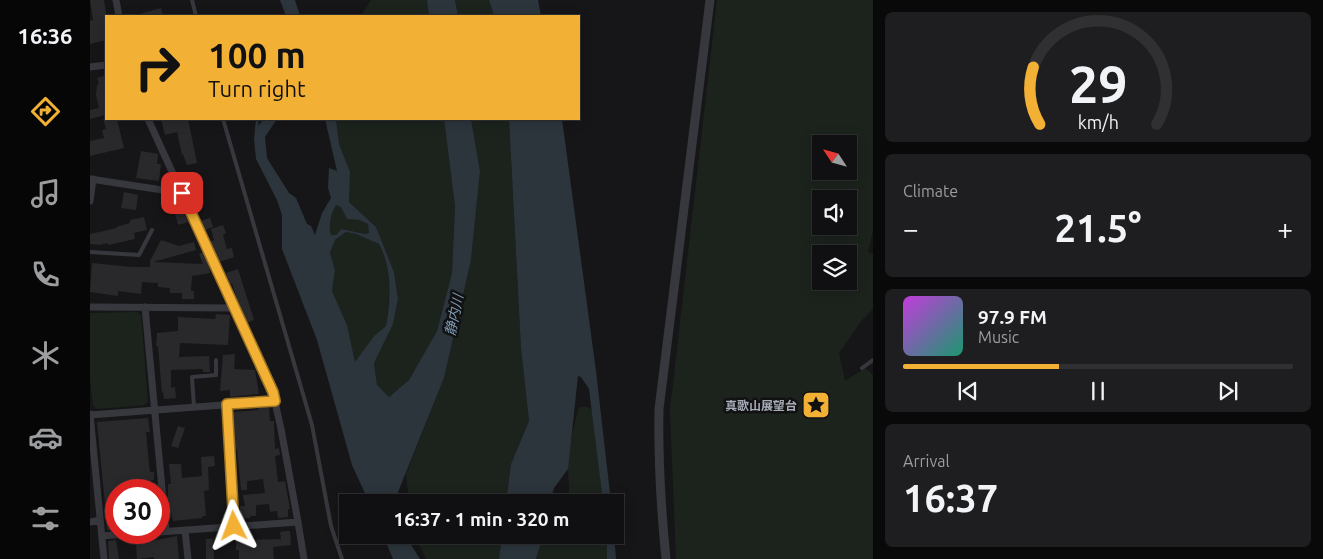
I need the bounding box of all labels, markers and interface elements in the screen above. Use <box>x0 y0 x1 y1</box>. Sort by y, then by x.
text: 16:36 <box>17 23 73 48</box>
icon: right <box>125 35 190 100</box>
text: 100 m <box>208 35 306 75</box>
text: 29 <box>1069 55 1127 113</box>
text: Turn right <box>208 76 306 101</box>
icon: directions <box>28 94 63 129</box>
text: km/h <box>1077 112 1119 132</box>
north arrow <box>812 135 858 180</box>
map controls <box>812 135 857 290</box>
pin <box>161 172 203 214</box>
icon: music <box>28 176 63 211</box>
icon: arrive <box>168 179 196 207</box>
text: Climate <box>903 182 958 200</box>
button: sound <box>812 190 857 235</box>
text: 21.5° <box>1054 207 1142 249</box>
text: − <box>903 213 919 244</box>
text: + <box>1277 213 1293 244</box>
button: layers <box>812 245 857 290</box>
icon: phone <box>28 257 63 292</box>
water label: 静内川 <box>442 291 467 337</box>
text: 97.9 FM <box>978 306 1047 328</box>
text: Music <box>978 328 1019 346</box>
icon: climate <box>28 338 63 373</box>
icon: previous <box>954 377 982 405</box>
icon: pause <box>1084 377 1112 405</box>
icon: next <box>1214 377 1242 405</box>
place icon: 真歌山展望台 <box>801 390 831 420</box>
place label: 真歌山展望台 <box>725 399 797 412</box>
icon: car <box>28 420 63 455</box>
text: Arrival <box>903 452 950 470</box>
text: 16:37 <box>903 477 998 519</box>
speed limit sign: 30 <box>105 479 170 544</box>
position arrow <box>207 499 259 551</box>
icon: filters <box>28 501 63 536</box>
text: 16:37 · 1 min · 320 m <box>394 508 569 530</box>

